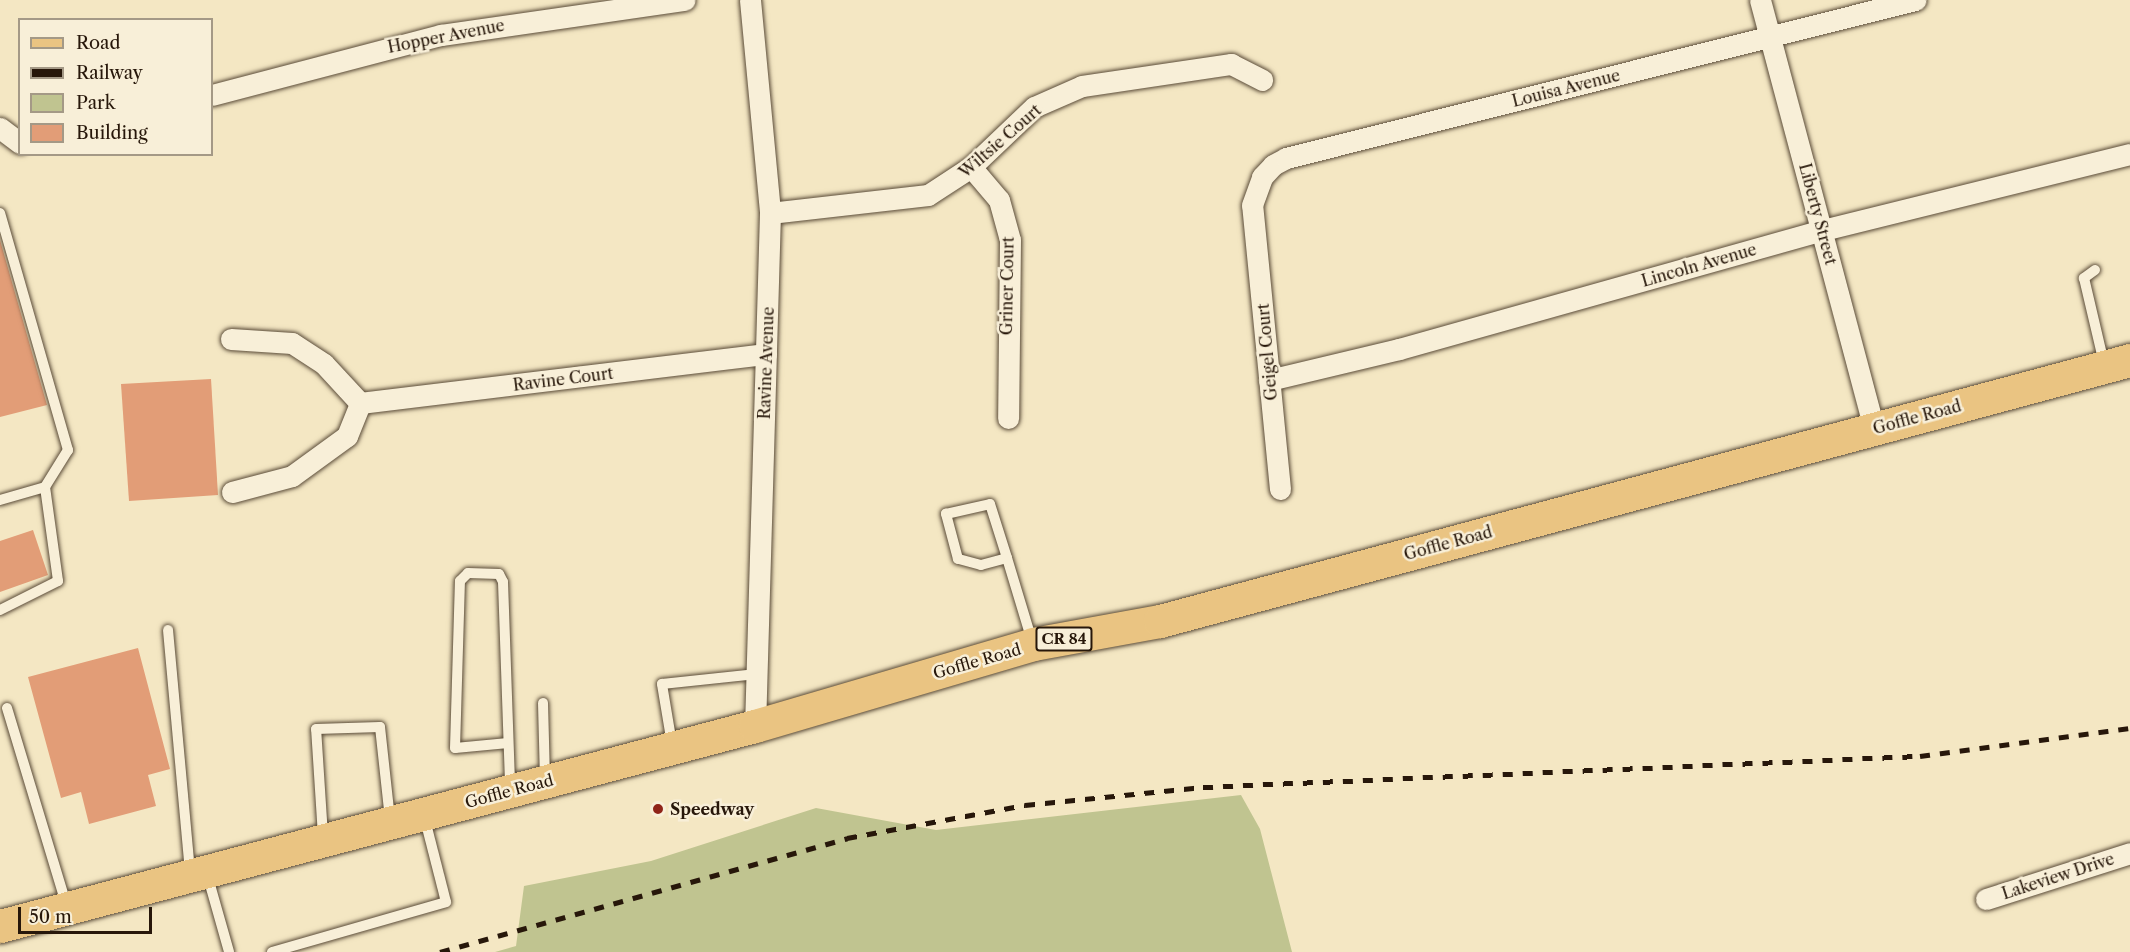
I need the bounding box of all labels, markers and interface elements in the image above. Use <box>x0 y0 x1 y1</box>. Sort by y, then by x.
street label: Hopper Avenue <box>385 15 507 57</box>
legend <box>18 18 213 156</box>
text: Road <box>76 32 121 54</box>
text: Railway <box>76 62 143 84</box>
street label: Louisa Avenue <box>1510 65 1622 111</box>
text: Park <box>76 92 115 114</box>
street label: Wiltsie Court <box>955 100 1045 182</box>
text: Building <box>76 122 148 144</box>
street label: Liberty Street <box>1795 161 1841 267</box>
street label: Griner Court <box>997 236 1017 336</box>
street label: Lincoln Avenue <box>1639 239 1759 291</box>
street label: Geigel Court <box>1253 303 1281 401</box>
street label: Ravine Avenue <box>754 306 778 420</box>
street label: Ravine Court <box>512 363 614 395</box>
street label: Goffle Road <box>1871 396 1963 438</box>
street label: Goffle Road <box>1402 522 1494 564</box>
road number: CR 84 <box>1034 627 1094 651</box>
street label: Goffle Road <box>931 639 1023 683</box>
street label: Goffle Road <box>463 770 555 812</box>
place label: Speedway <box>670 799 754 819</box>
marker: Speedway <box>651 802 665 816</box>
street label: Lakeview Drive <box>1999 849 2117 903</box>
scale bar <box>21 895 154 933</box>
text: 50 m <box>29 906 72 928</box>

